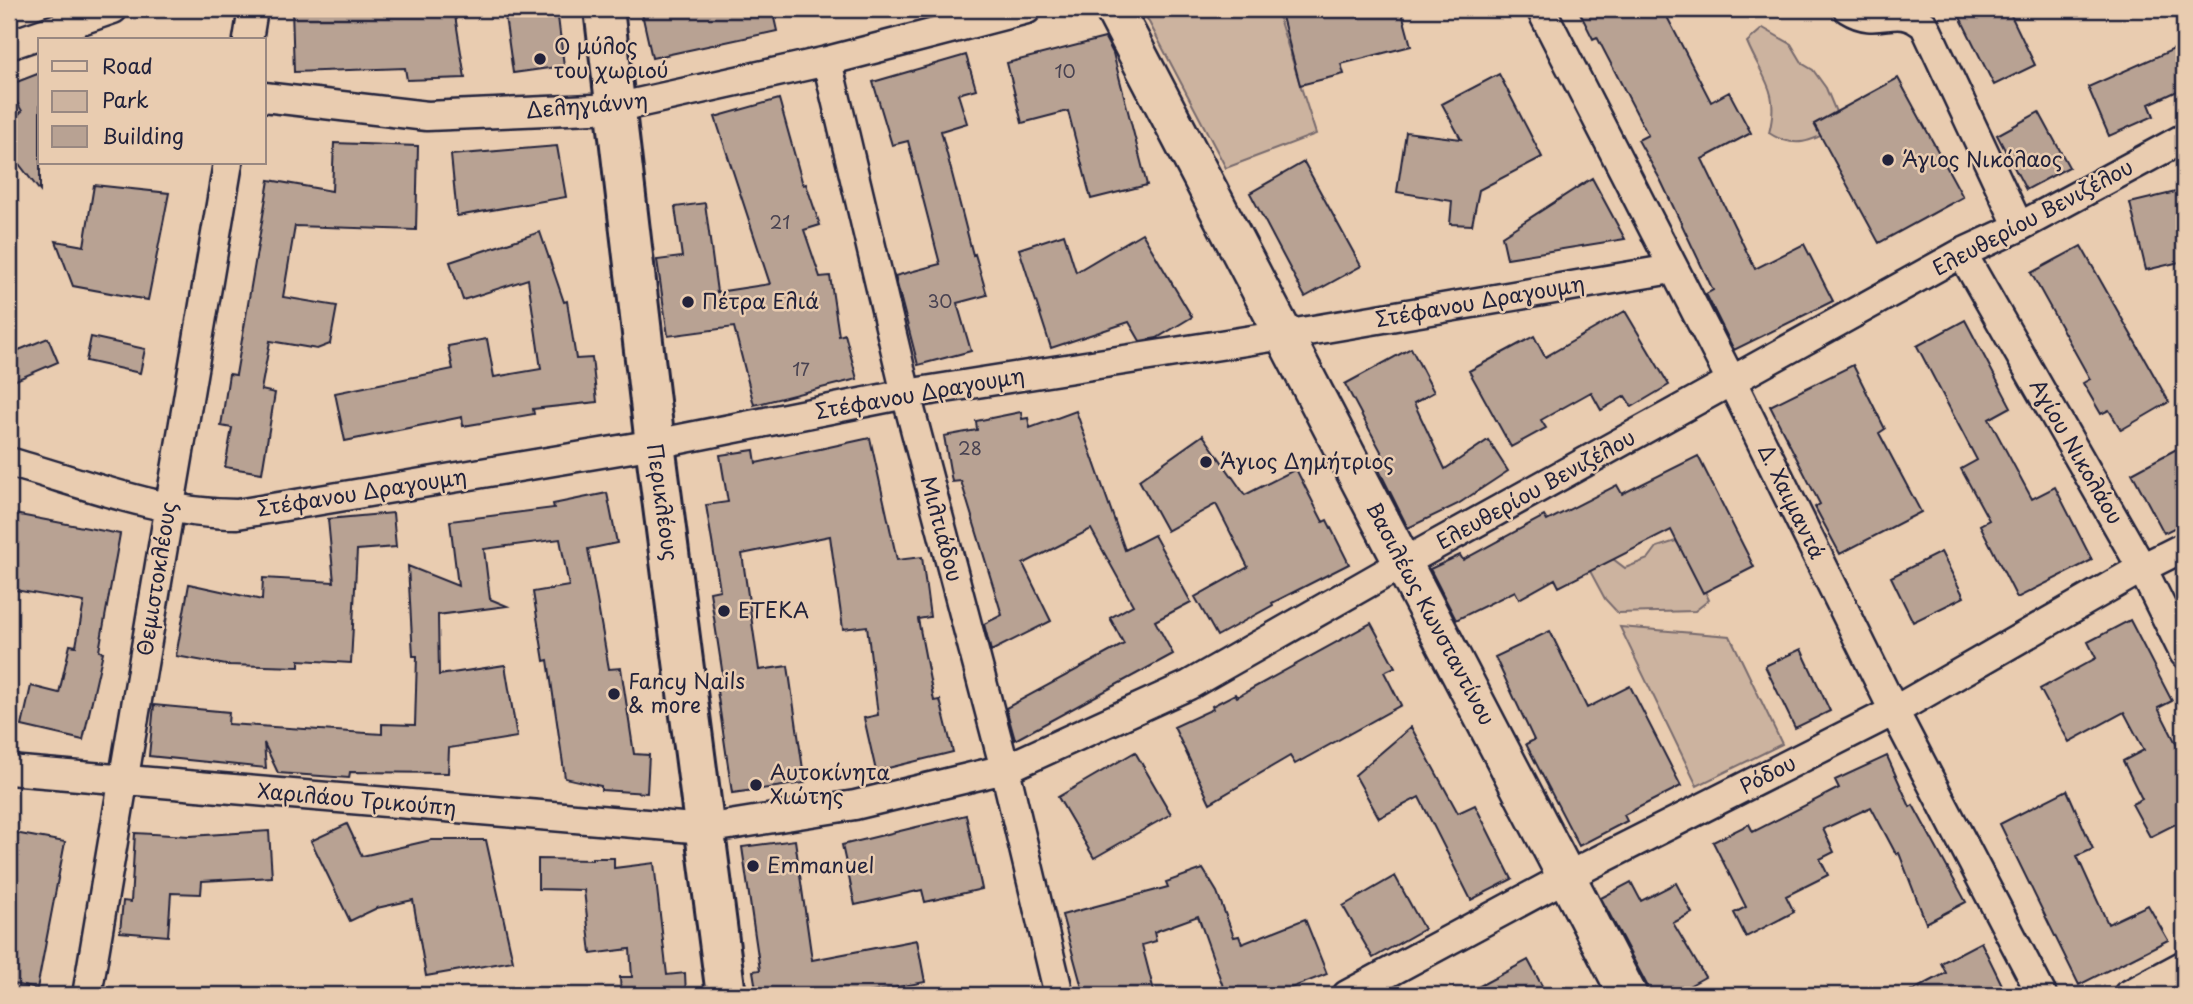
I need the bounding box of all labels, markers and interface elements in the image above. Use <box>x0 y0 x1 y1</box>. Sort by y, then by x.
place label: Ο μύλος του χωριού <box>554 29 669 85</box>
legend <box>38 38 266 164</box>
text: Road <box>102 49 153 81</box>
marker: Ο μύλος του χωριού <box>532 51 548 67</box>
house number: 10 <box>1054 57 1076 84</box>
text: Park <box>102 83 149 115</box>
street label: Δεληγιάννη <box>525 83 649 125</box>
text: Building <box>102 119 184 151</box>
place label: Άγιος Νικόλαος <box>1902 142 2063 174</box>
street label: Ελευθερίου Βενιζέλου <box>1926 150 2138 283</box>
marker: Άγιος Νικόλαος <box>1880 152 1896 168</box>
house number: 21 <box>770 208 790 235</box>
street label: Στέφανου Δραγουμη <box>1373 266 1587 334</box>
place label: Πέτρα Ελιά <box>702 284 819 316</box>
house number: 30 <box>927 287 953 314</box>
marker: Πέτρα Ελιά <box>680 294 696 310</box>
house number: 17 <box>792 355 810 382</box>
street label: Στέφανου Δραγουμη <box>813 358 1027 426</box>
street label: Αγίου Νικολάου <box>2023 372 2132 530</box>
street label: Ελευθερίου Βενιζέλου <box>1430 420 1640 556</box>
house number: 28 <box>958 434 982 461</box>
street label: Δ. Χαιμαντά <box>1751 438 1835 564</box>
street label: Περικλέους <box>640 441 688 563</box>
place label: Άγιος Δημήτριος <box>1220 444 1394 476</box>
marker: Άγιος Δημήτριος <box>1198 454 1214 470</box>
street label: Στέφανου Δραγουμη <box>255 459 469 523</box>
street label: Μιλτιάδου <box>913 472 972 585</box>
street label: Βασιλέως Κωνσταντίνου <box>1359 496 1504 730</box>
street label: Θεμιστοκλέους <box>127 499 183 658</box>
place label: ΕΤΕΚΑ <box>738 593 809 625</box>
marker: ΕΤΕΚΑ <box>716 603 732 619</box>
place label: Fancy Nails & more <box>628 664 745 720</box>
marker: Fancy Nails & more <box>606 686 622 702</box>
street label: Ρόδου <box>1733 745 1801 801</box>
place label: Αυτοκίνητα Χιώτης <box>770 755 891 811</box>
street label: Χαριλάου Τρικούπη <box>256 773 458 823</box>
marker: Αυτοκίνητα Χιώτης <box>748 777 764 793</box>
place label: Emmanuel <box>767 848 874 880</box>
marker: Emmanuel <box>745 858 761 874</box>

